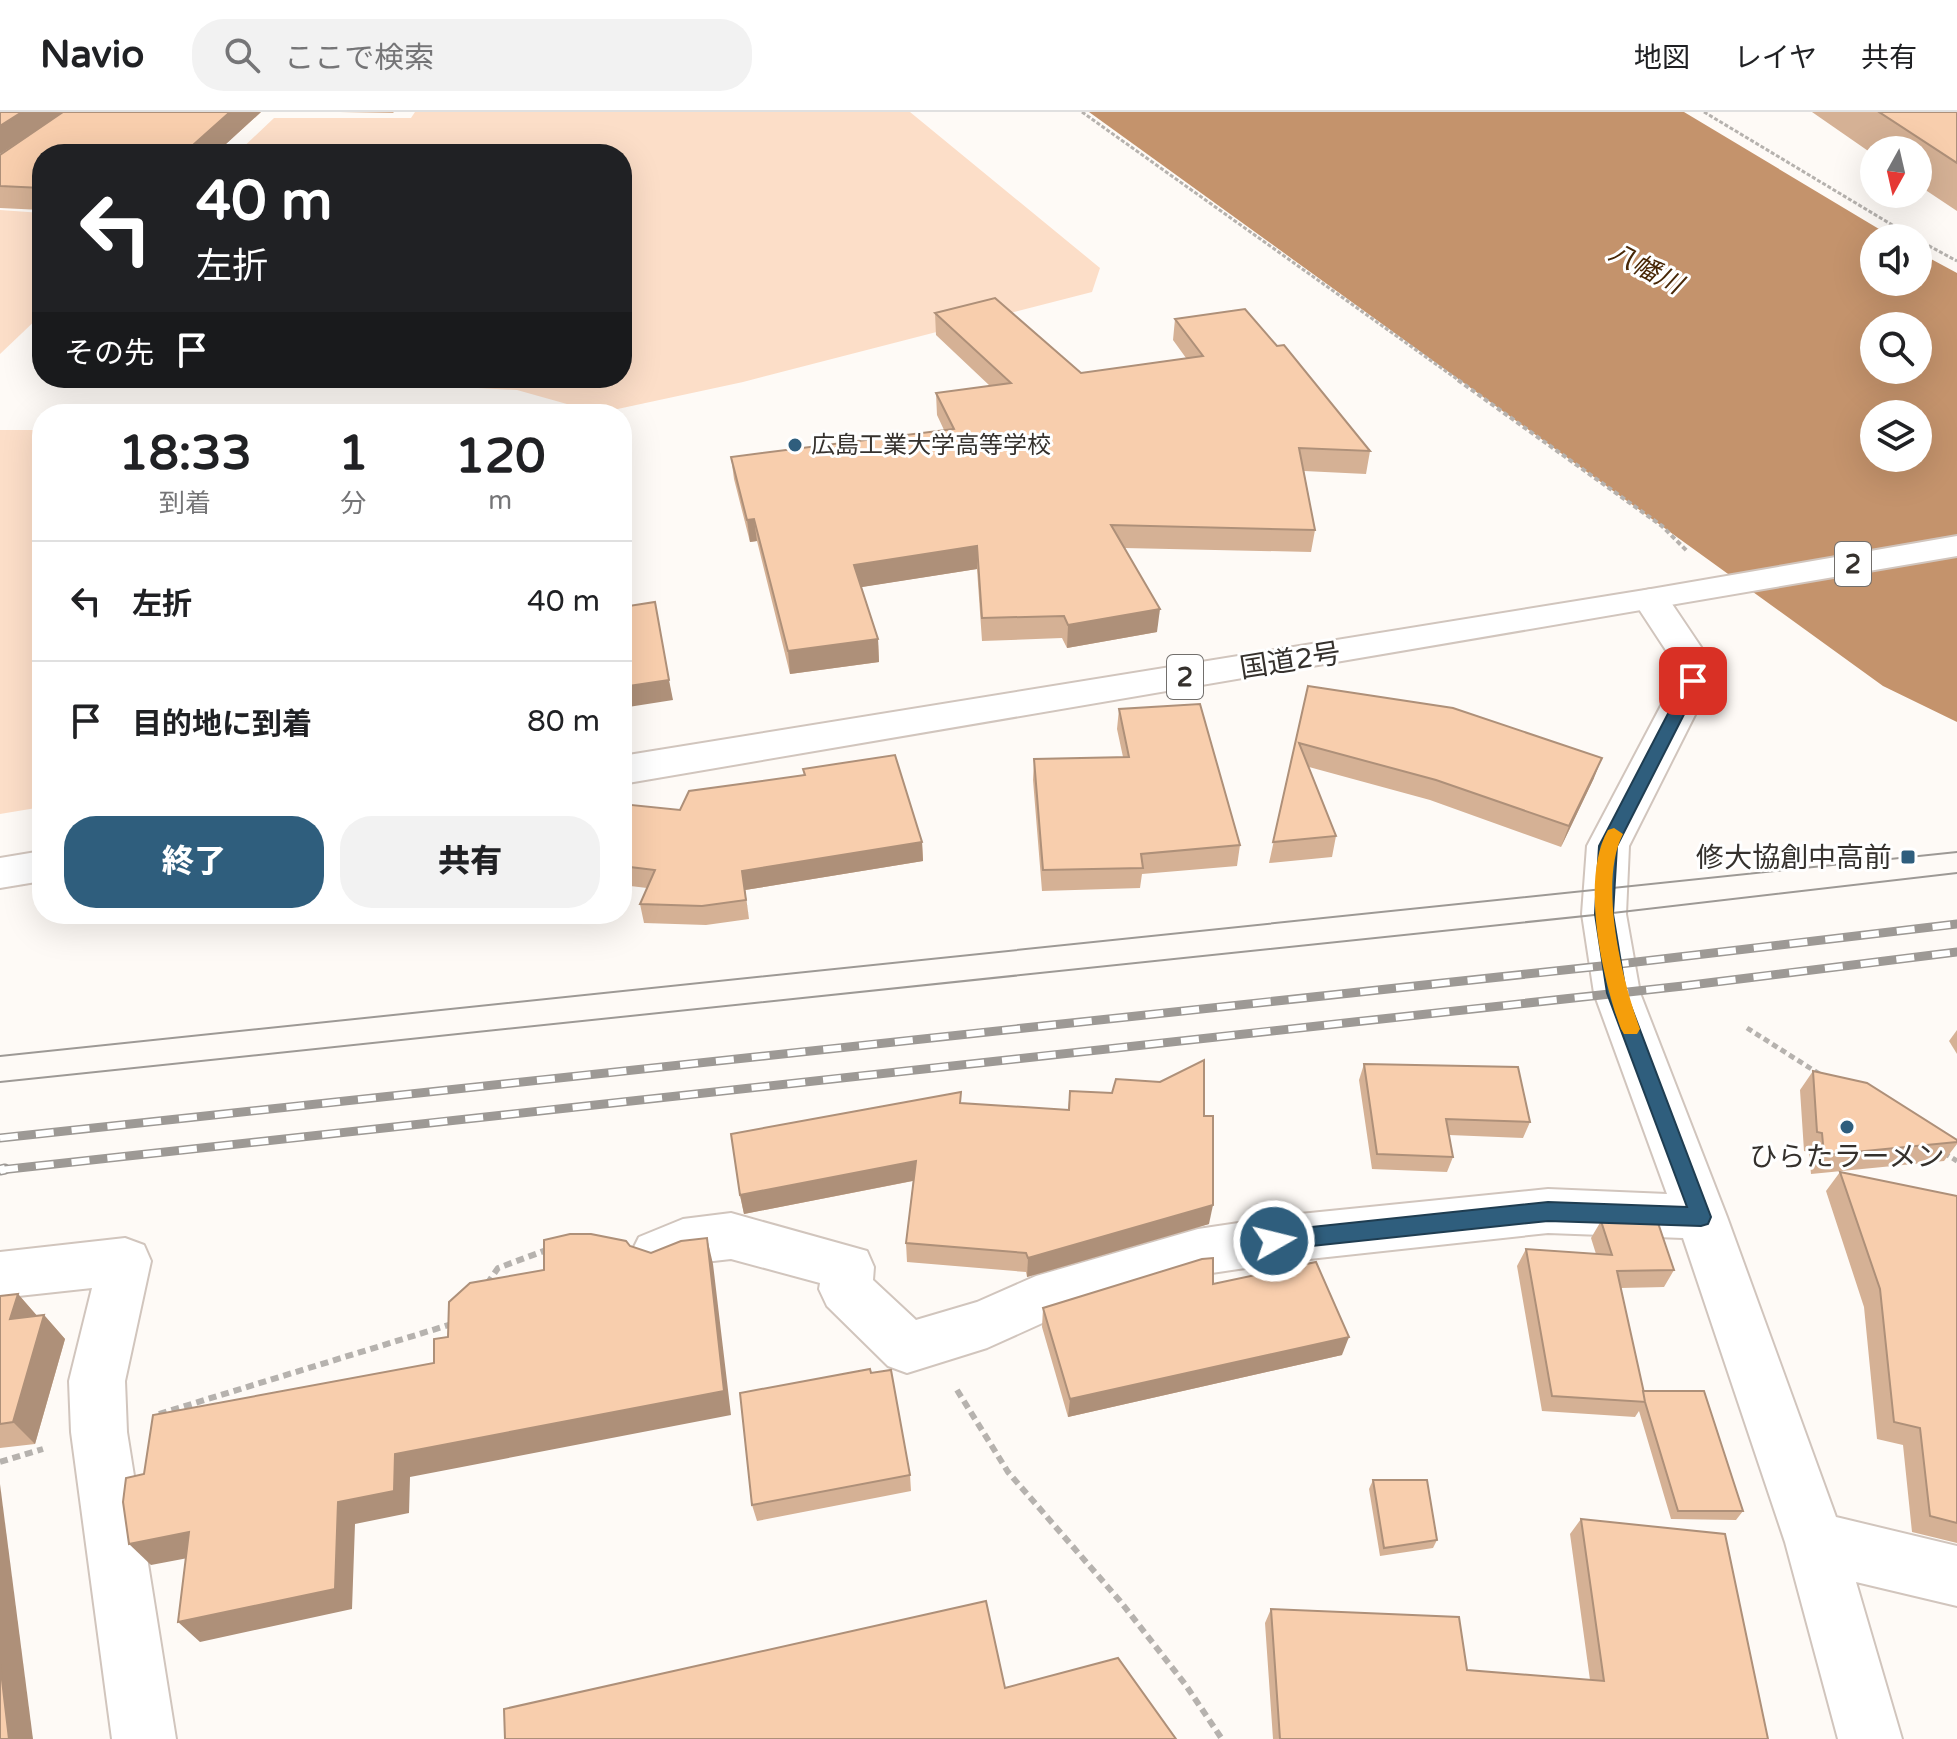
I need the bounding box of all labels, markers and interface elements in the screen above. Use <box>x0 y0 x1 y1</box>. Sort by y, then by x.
search box <box>192 19 752 91</box>
text: Navio <box>40 32 144 78</box>
icon: search <box>220 33 264 77</box>
text: ここで検索 <box>284 40 434 77</box>
text: 地図 <box>1634 41 1690 75</box>
text: レイヤ <box>1734 41 1817 75</box>
text: 共有 <box>1861 41 1917 75</box>
north arrow <box>1860 136 1932 208</box>
map controls <box>1860 136 1932 472</box>
text: 40 m <box>196 168 332 235</box>
icon: left <box>64 176 168 280</box>
button: sound <box>1860 224 1932 296</box>
water label: 八幡川 <box>1604 236 1690 302</box>
text: 左折 <box>196 245 268 288</box>
button: search <box>1860 312 1932 384</box>
icon: arrive <box>170 328 214 372</box>
text: その先 <box>64 335 154 372</box>
button: layers <box>1860 400 1932 472</box>
text: 18:33 <box>119 425 252 483</box>
text: 1 <box>338 425 368 483</box>
text: 120 <box>455 428 545 486</box>
place label: 広島工業大学高等学校 <box>811 431 1051 460</box>
marker: 広島工業大学高等学校 <box>786 436 804 454</box>
text: m <box>488 485 512 516</box>
text: 到着 <box>159 488 211 519</box>
text: 分 <box>340 488 366 519</box>
road number: 2 <box>1835 542 1871 586</box>
icon: left <box>64 579 108 623</box>
text: 40 m <box>527 583 600 620</box>
text: 左折 <box>132 586 192 623</box>
street label: 国道2号 <box>1237 636 1343 686</box>
pin <box>1659 647 1727 715</box>
road number: 2 <box>1167 655 1203 699</box>
icon: arrive <box>1671 659 1715 703</box>
icon: arrive <box>64 699 108 743</box>
text: 80 m <box>527 703 600 740</box>
text: 目的地に到着 <box>132 706 312 743</box>
button: 終了 <box>64 816 324 908</box>
button: 共有 <box>340 816 600 908</box>
place label: 修大協創中高前 <box>1696 841 1892 875</box>
marker: 修大協創中高前 <box>1899 848 1917 866</box>
marker: ひらたラーメン <box>1838 1118 1856 1136</box>
place label: ひらたラーメン <box>1750 1140 1944 1174</box>
position arrow <box>1232 1199 1316 1283</box>

